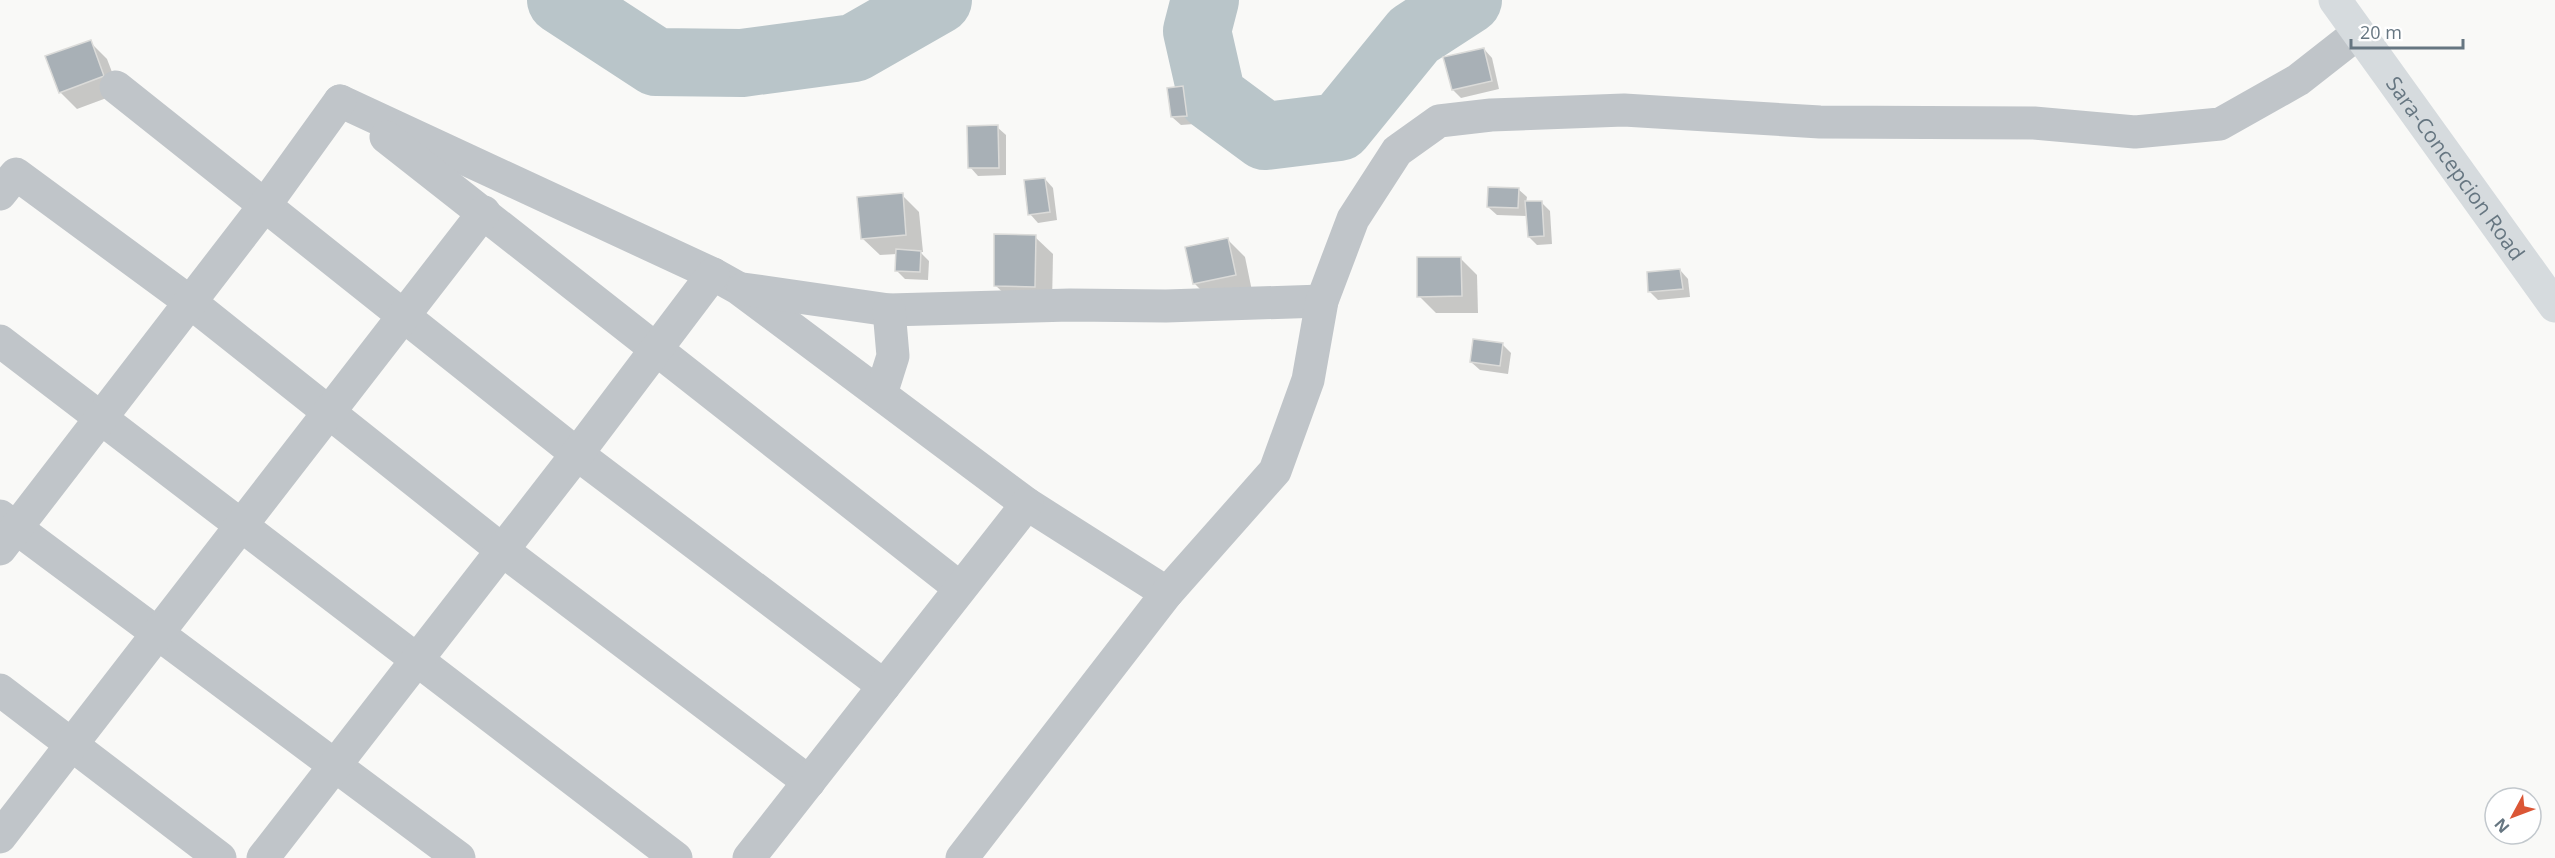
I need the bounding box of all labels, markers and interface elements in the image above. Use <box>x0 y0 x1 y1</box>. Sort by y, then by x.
scale bar <box>2351 12 2464 50</box>
text: 20 m <box>2360 20 2402 44</box>
street label: Sara-Concepcion Road <box>2380 70 2531 266</box>
north arrow <box>2483 786 2543 846</box>
text: N <box>2489 814 2514 838</box>

